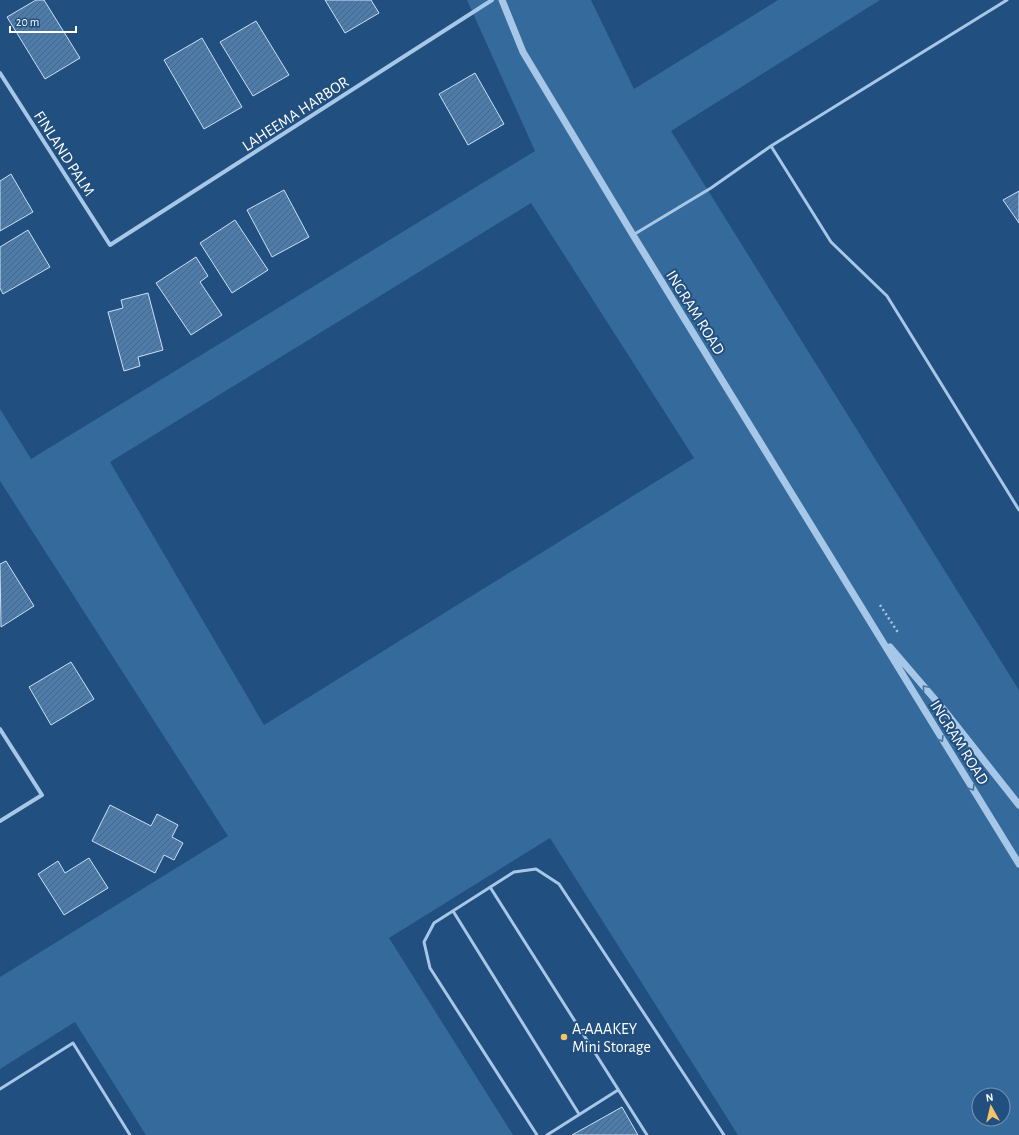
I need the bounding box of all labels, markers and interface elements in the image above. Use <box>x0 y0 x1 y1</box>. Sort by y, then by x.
scale bar <box>10 8 76 34</box>
text: 20 m <box>16 16 39 28</box>
street label: LAHEEMA HARBOR <box>239 73 352 154</box>
street label: FINLAND PALM <box>31 108 98 199</box>
street label: INGRAM ROAD <box>663 268 727 358</box>
one-way arrow <box>922 685 929 692</box>
street label: INGRAM ROAD <box>927 698 991 788</box>
one-way arrow <box>937 735 944 742</box>
one-way arrow <box>967 784 975 791</box>
place label: A-AAAKEY Mini Storage <box>572 1021 651 1055</box>
marker: A-AAAKEY Mini Storage <box>559 1032 569 1042</box>
north arrow <box>971 1087 1011 1127</box>
text: N <box>985 1092 994 1104</box>

